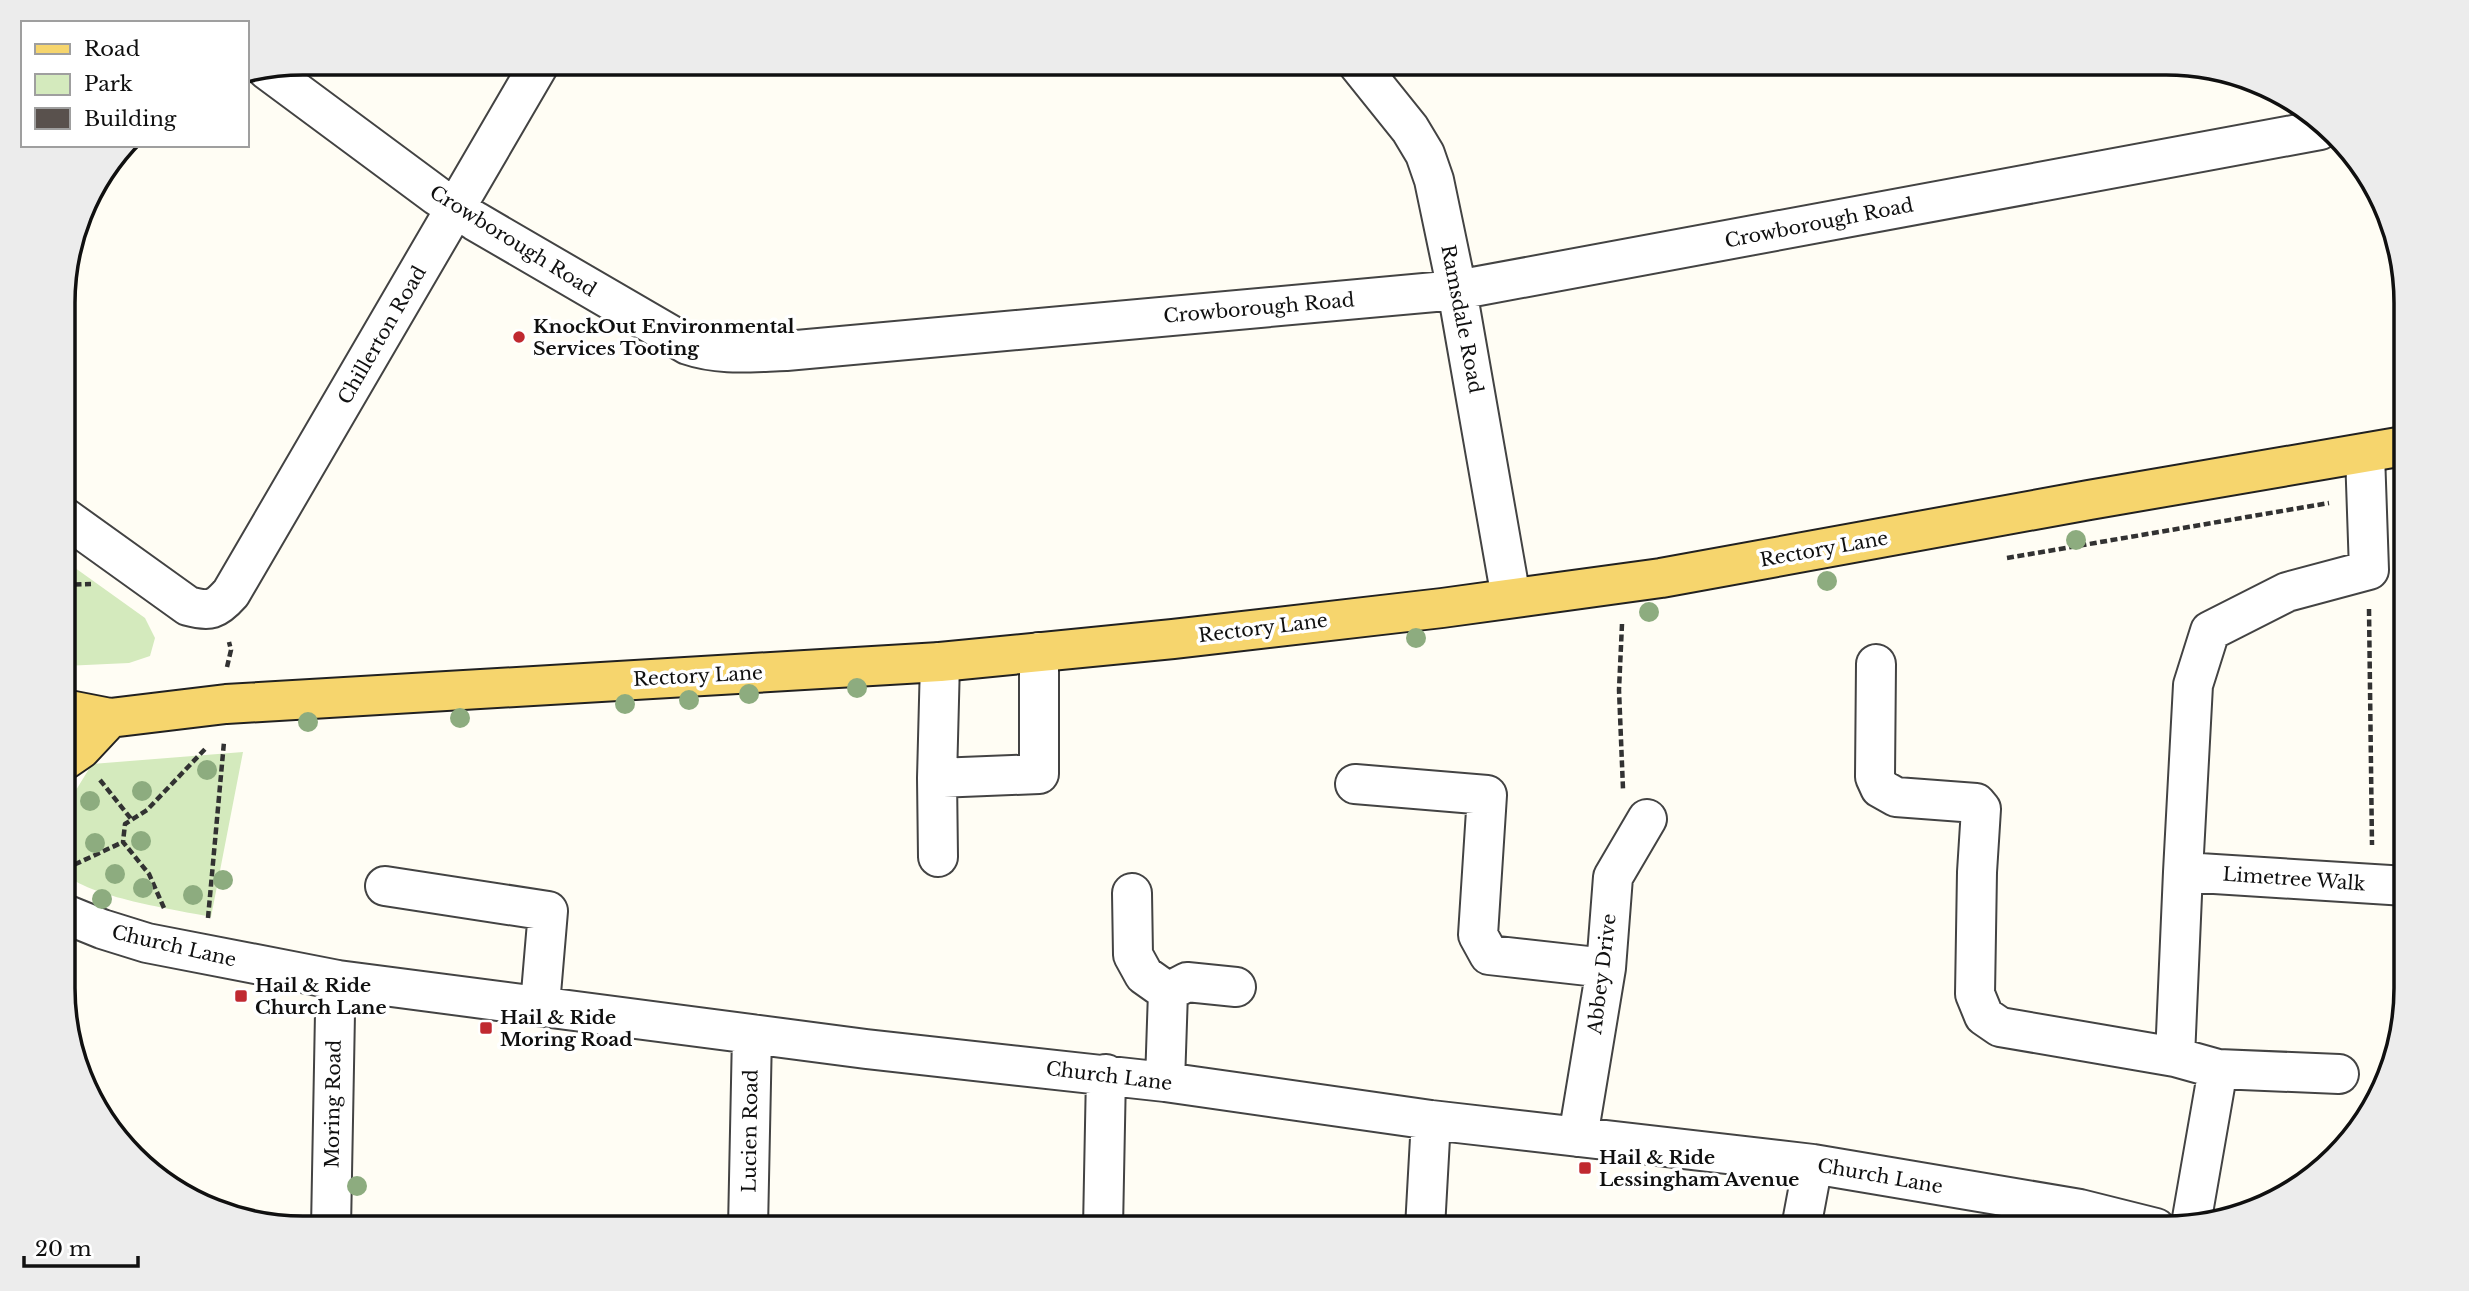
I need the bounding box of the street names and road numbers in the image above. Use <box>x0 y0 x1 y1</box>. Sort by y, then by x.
street label: Crowborough Road <box>426 180 601 302</box>
street label: Crowborough Road <box>1723 193 1915 253</box>
street label: Ramsdale Road <box>1436 243 1488 395</box>
street label: Chillerton Road <box>333 262 431 408</box>
street label: Crowborough Road <box>1163 288 1356 328</box>
street label: Rectory Lane <box>1758 526 1890 572</box>
street label: Rectory Lane <box>1197 609 1329 647</box>
street label: Rectory Lane <box>633 661 763 691</box>
street label: Limetree Walk <box>2222 863 2366 895</box>
street label: Abbey Drive <box>1583 912 1621 1037</box>
street label: Church Lane <box>110 921 238 971</box>
street label: Moring Road <box>320 1039 346 1168</box>
street label: Church Lane <box>1045 1057 1173 1095</box>
street label: Lucien Road <box>737 1069 763 1193</box>
street label: Church Lane <box>1816 1154 1944 1198</box>

